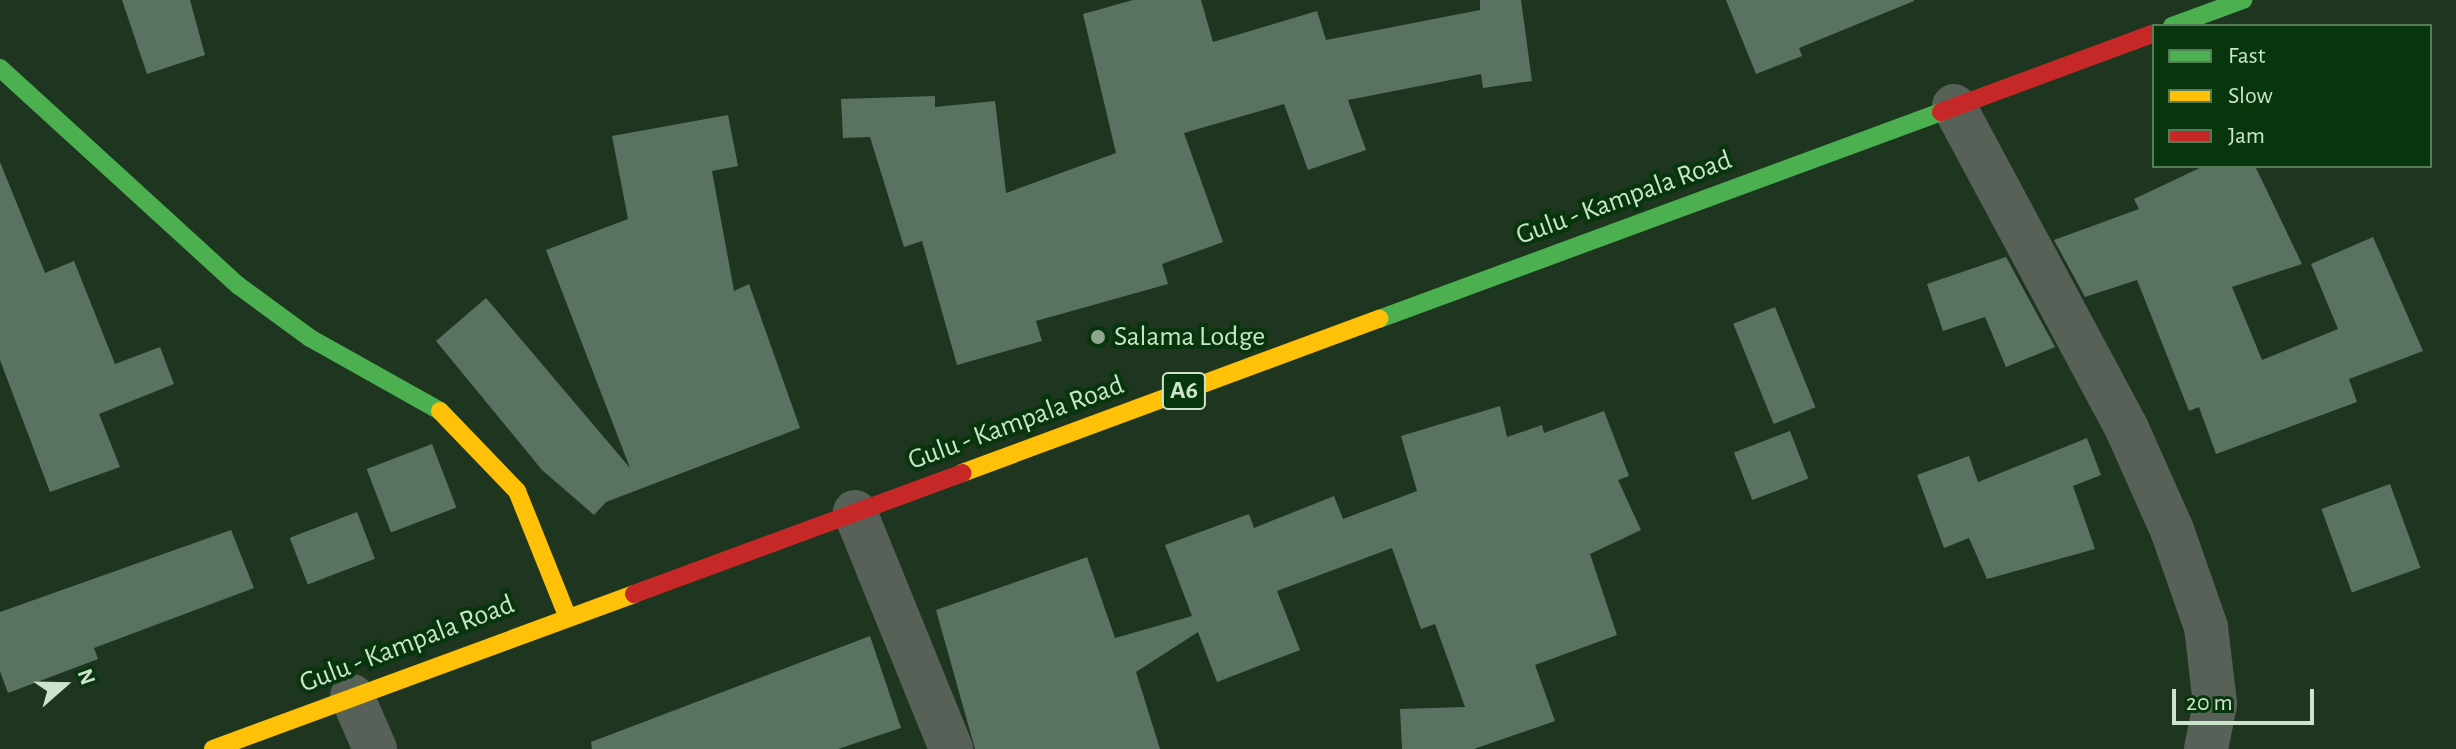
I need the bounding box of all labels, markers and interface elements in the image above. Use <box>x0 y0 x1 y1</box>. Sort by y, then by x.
legend <box>2152 24 2432 168</box>
text: Fast <box>2228 44 2265 68</box>
text: Slow <box>2228 84 2273 108</box>
text: Jam <box>2228 124 2265 148</box>
street label: Gulu - Kampala Road <box>1512 143 1736 253</box>
place label: Salama Lodge <box>1114 320 1265 354</box>
marker: Salama Lodge <box>1089 328 1107 346</box>
street label: Gulu - Kampala Road <box>904 368 1128 478</box>
road number: A6 <box>1160 369 1208 413</box>
street label: Gulu - Kampala Road <box>295 588 519 700</box>
north arrow <box>24 645 104 725</box>
text: N <box>74 666 100 688</box>
scale bar <box>2176 673 2318 723</box>
text: 20 m <box>2186 691 2233 715</box>

